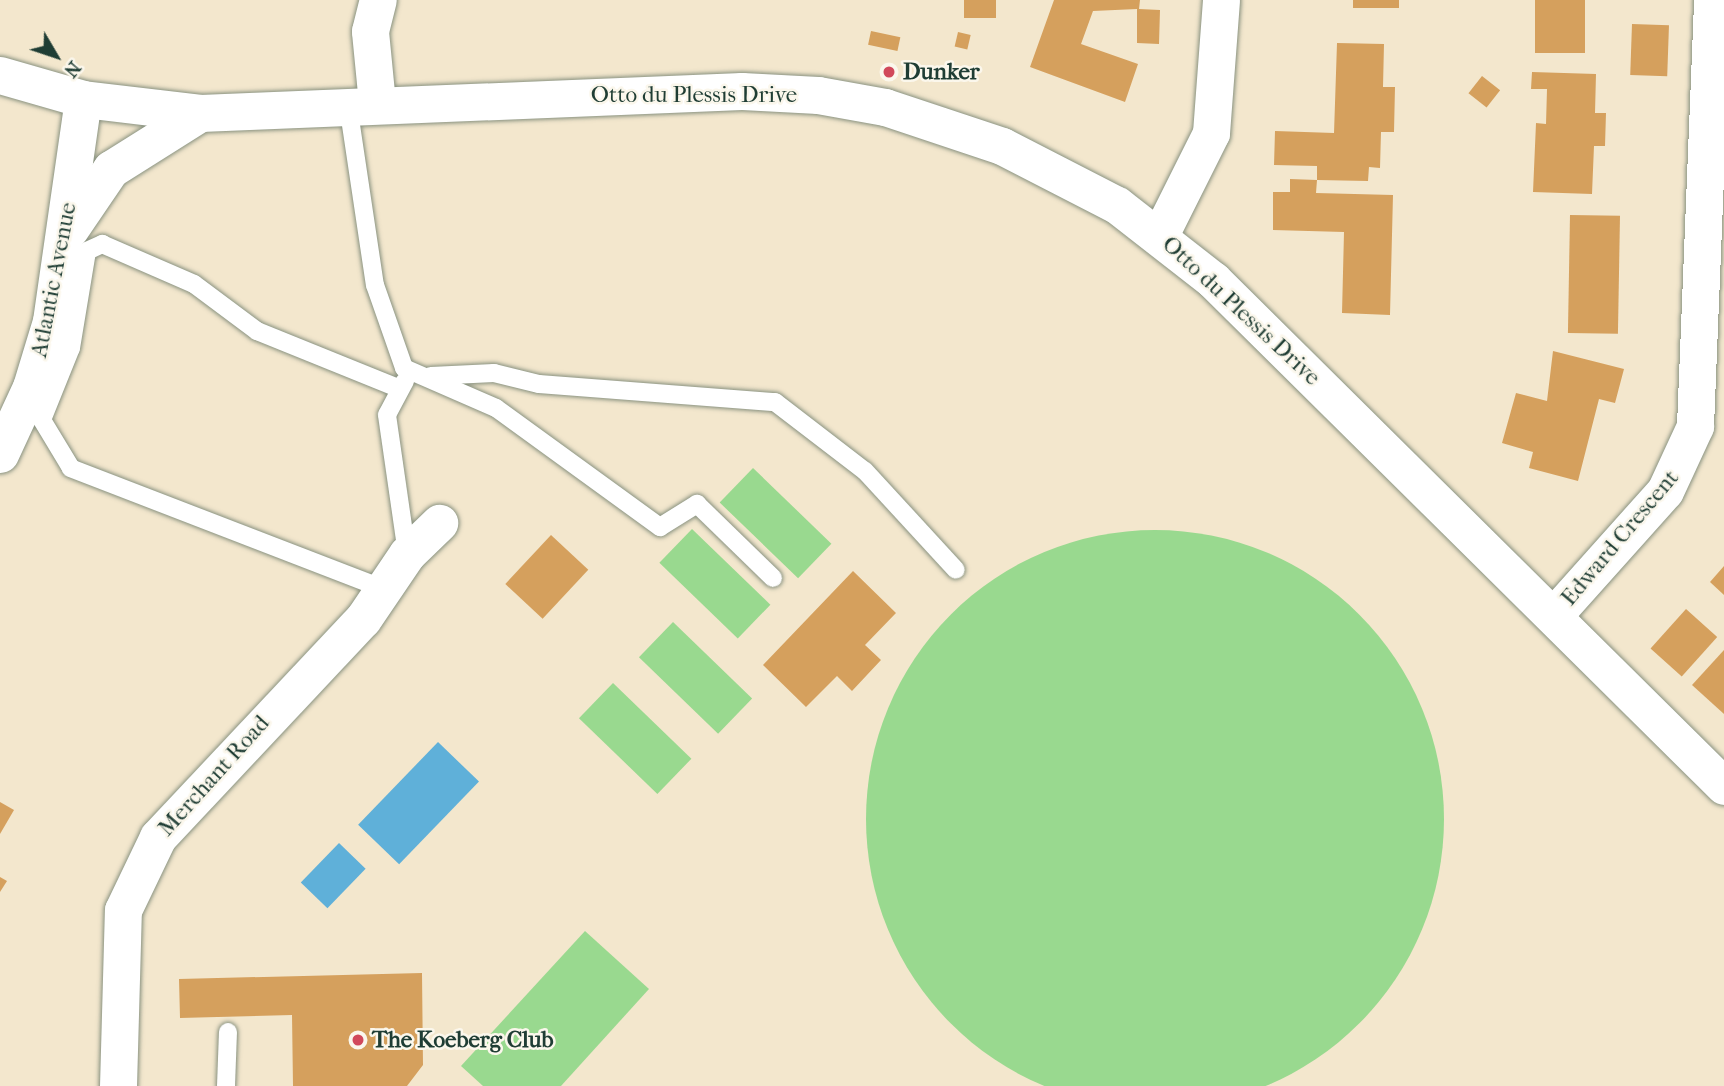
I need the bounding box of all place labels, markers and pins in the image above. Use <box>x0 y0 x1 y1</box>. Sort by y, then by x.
place label: Dunker <box>903 58 980 86</box>
marker: Dunker <box>881 64 897 80</box>
place label: The Koeberg Club <box>372 1026 553 1054</box>
marker: The Koeberg Club <box>350 1032 366 1048</box>

